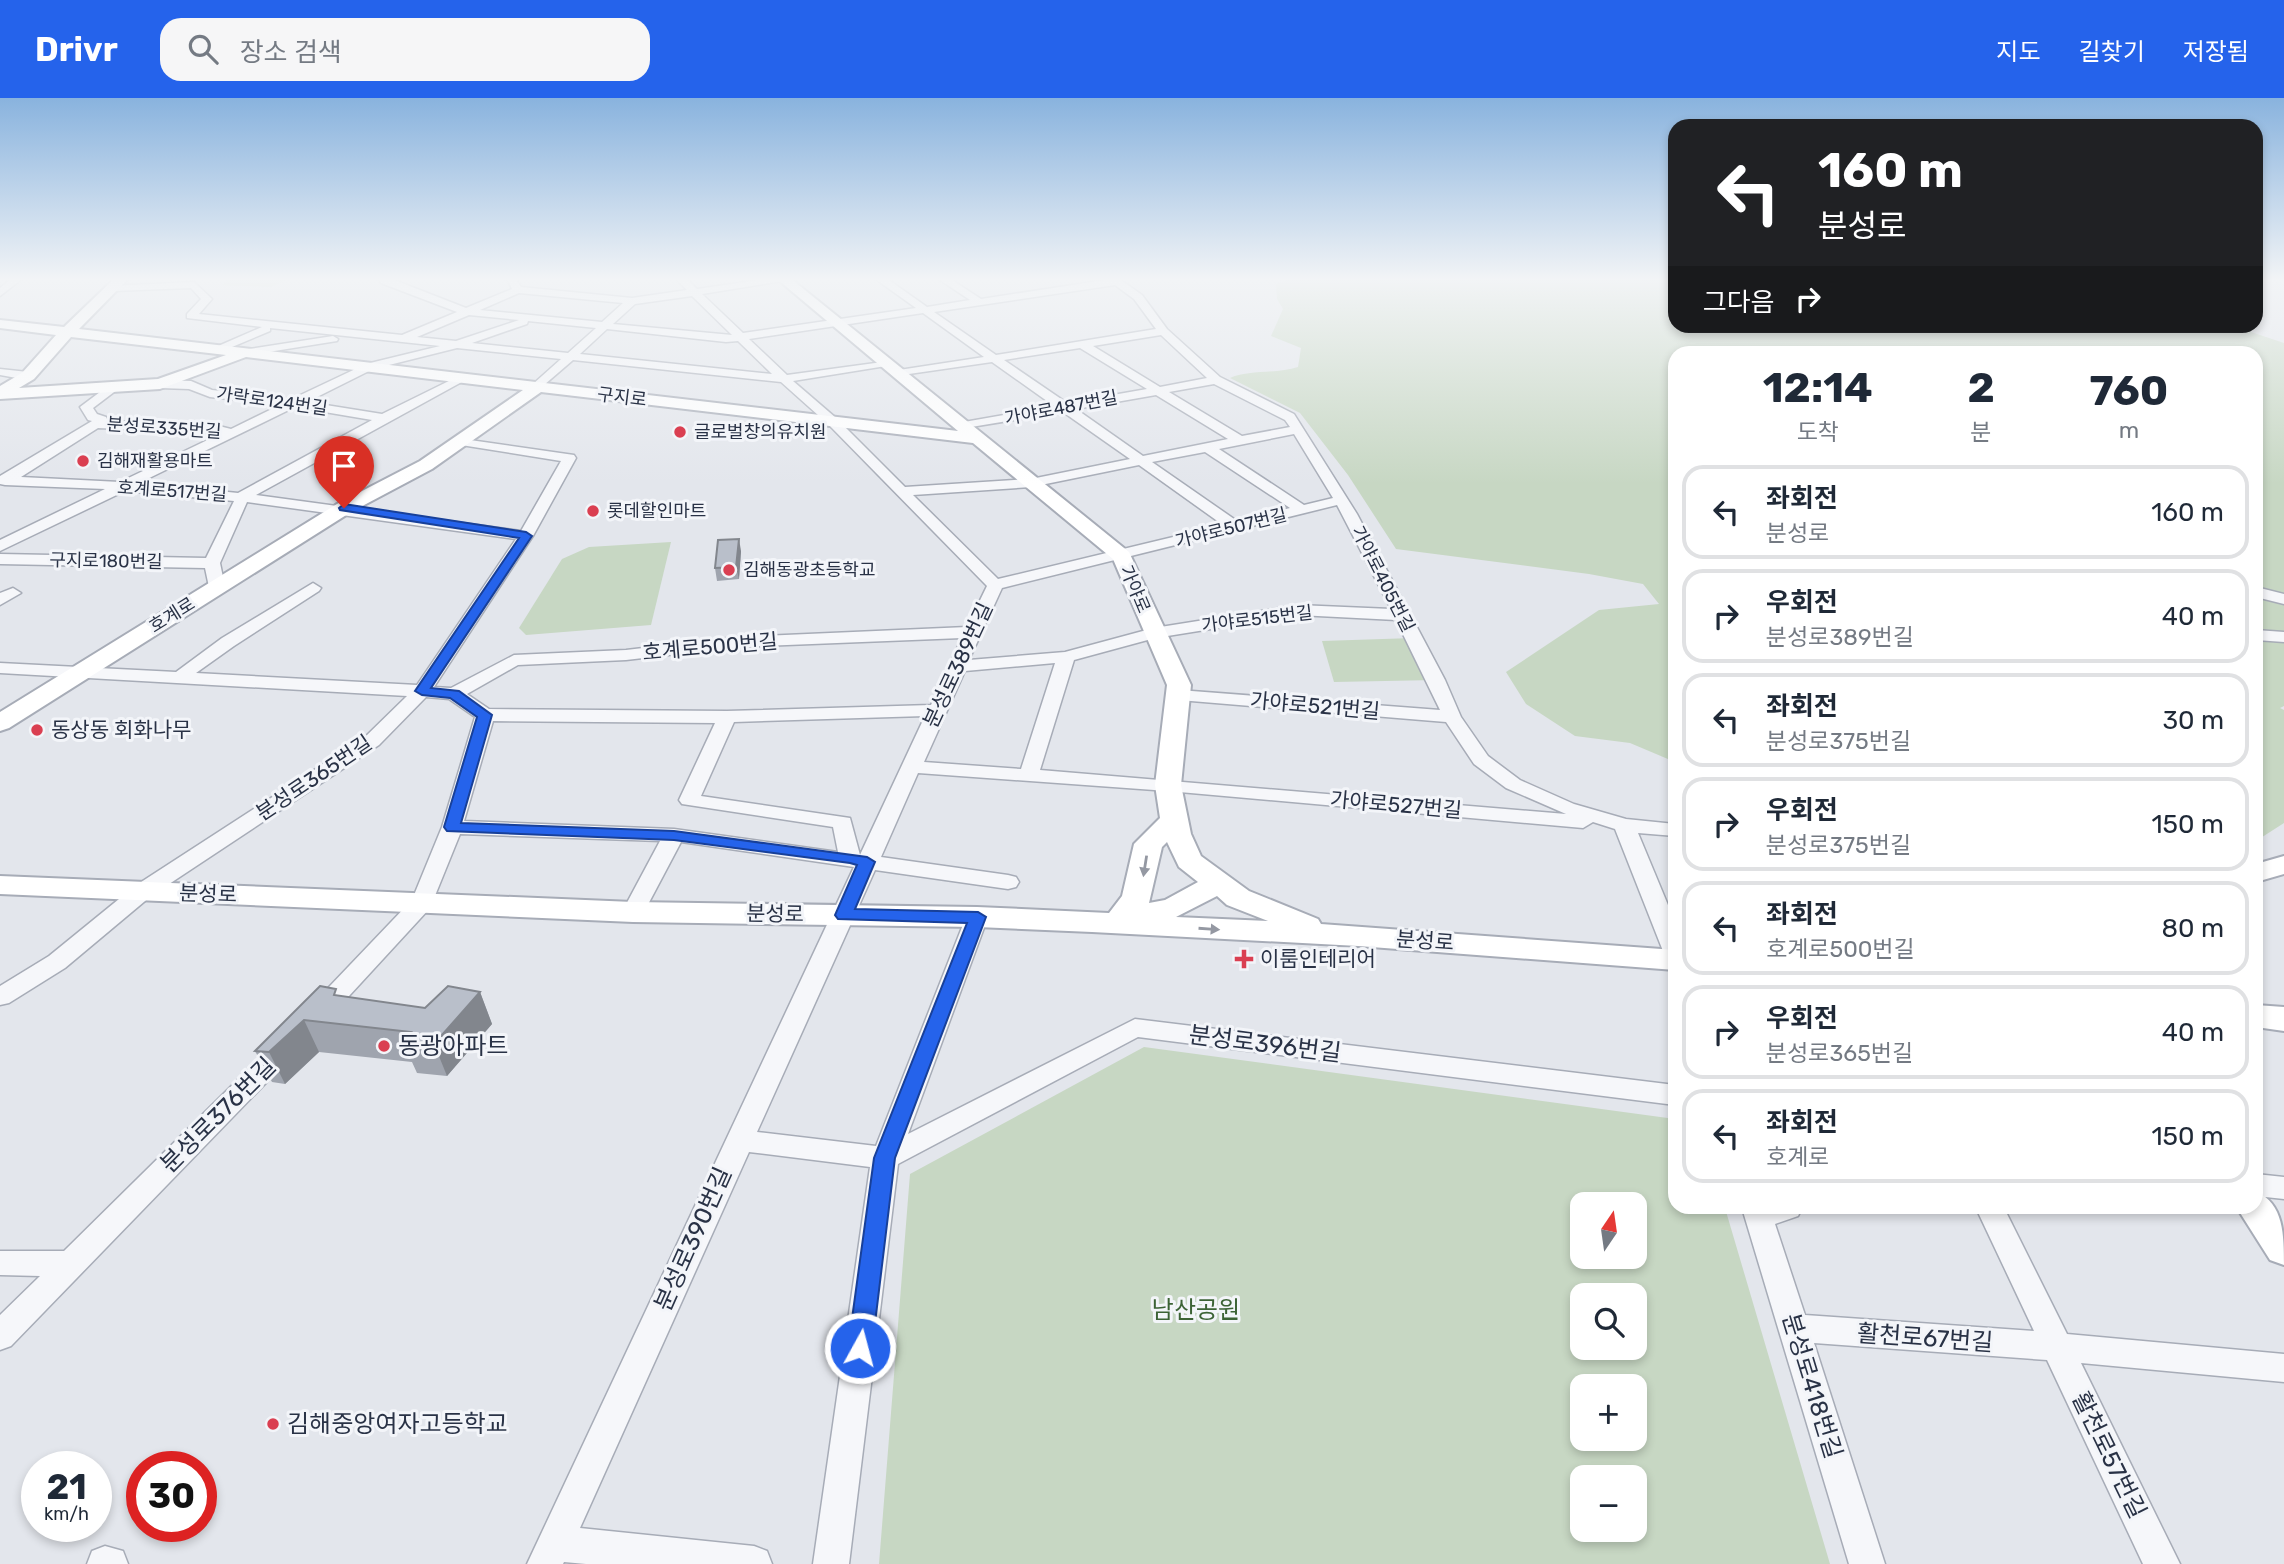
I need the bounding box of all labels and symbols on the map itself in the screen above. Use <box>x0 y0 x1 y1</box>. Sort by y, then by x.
street label: 가락로124번길 <box>215 382 329 420</box>
street label: 구지로 <box>596 383 648 411</box>
street label: 가야로487번길 <box>1003 386 1119 430</box>
street label: 분성로335번길 <box>106 413 222 443</box>
place label: 글로벌창의유치원 <box>694 421 826 443</box>
marker: 글로벌창의유치원 <box>672 424 688 440</box>
pin <box>314 436 374 508</box>
place label: 김해재활용마트 <box>97 450 213 472</box>
marker: 김해재활용마트 <box>75 453 91 469</box>
street label: 호계로517번길 <box>116 476 228 506</box>
place label: 롯데할인마트 <box>607 500 706 522</box>
marker: 롯데할인마트 <box>585 503 601 519</box>
street label: 가야로507번길 <box>1173 504 1289 552</box>
street label: 가야로405번길 <box>1347 522 1419 636</box>
street label: 구지로180번길 <box>49 549 163 573</box>
place label: 김해동광초등학교 <box>743 559 875 581</box>
marker: 김해동광초등학교 <box>721 562 737 578</box>
street label: 가야로 <box>1115 562 1155 616</box>
street label: 호계로 <box>145 593 199 637</box>
street label: 분성로389번길 <box>918 598 997 731</box>
street label: 가야로515번길 <box>1200 601 1314 637</box>
street label: 호계로500번길 <box>641 628 779 665</box>
street label: 가야로521번길 <box>1249 687 1381 724</box>
place label: 동상동 회화나무 <box>51 717 191 742</box>
marker: 동상동 회화나무 <box>29 722 45 738</box>
street label: 분성로365번길 <box>251 730 376 826</box>
street label: 가야로527번길 <box>1329 786 1463 823</box>
one-way arrow <box>1139 855 1150 877</box>
street label: 분성로 <box>179 880 237 907</box>
street label: 분성로 <box>746 900 804 927</box>
one-way arrow <box>1198 923 1220 934</box>
street label: 분성로 <box>1395 926 1455 955</box>
place label: 이룸인테리어 <box>1260 946 1376 971</box>
marker: 이룸인테리어 <box>1234 949 1254 969</box>
street label: 분성로396번길 <box>1187 1021 1343 1067</box>
place label: 동광아파트 <box>398 1032 508 1060</box>
marker: 동광아파트 <box>376 1038 392 1054</box>
street label: 분성로376번길 <box>155 1052 281 1178</box>
street label: 분성로390번길 <box>649 1163 737 1315</box>
north arrow <box>1570 1192 1647 1269</box>
park label: 남산공원 <box>1152 1296 1240 1324</box>
street label: 분성로418번길 <box>1777 1310 1847 1462</box>
position arrow <box>823 1311 897 1385</box>
street label: 활천로67번길 <box>1856 1319 1994 1357</box>
street label: 활천로57번길 <box>2066 1387 2152 1523</box>
place label: 김해중앙여자고등학교 <box>287 1410 508 1438</box>
marker: 김해중앙여자고등학교 <box>265 1416 281 1432</box>
speed limit sign: 30 <box>126 1451 217 1542</box>

